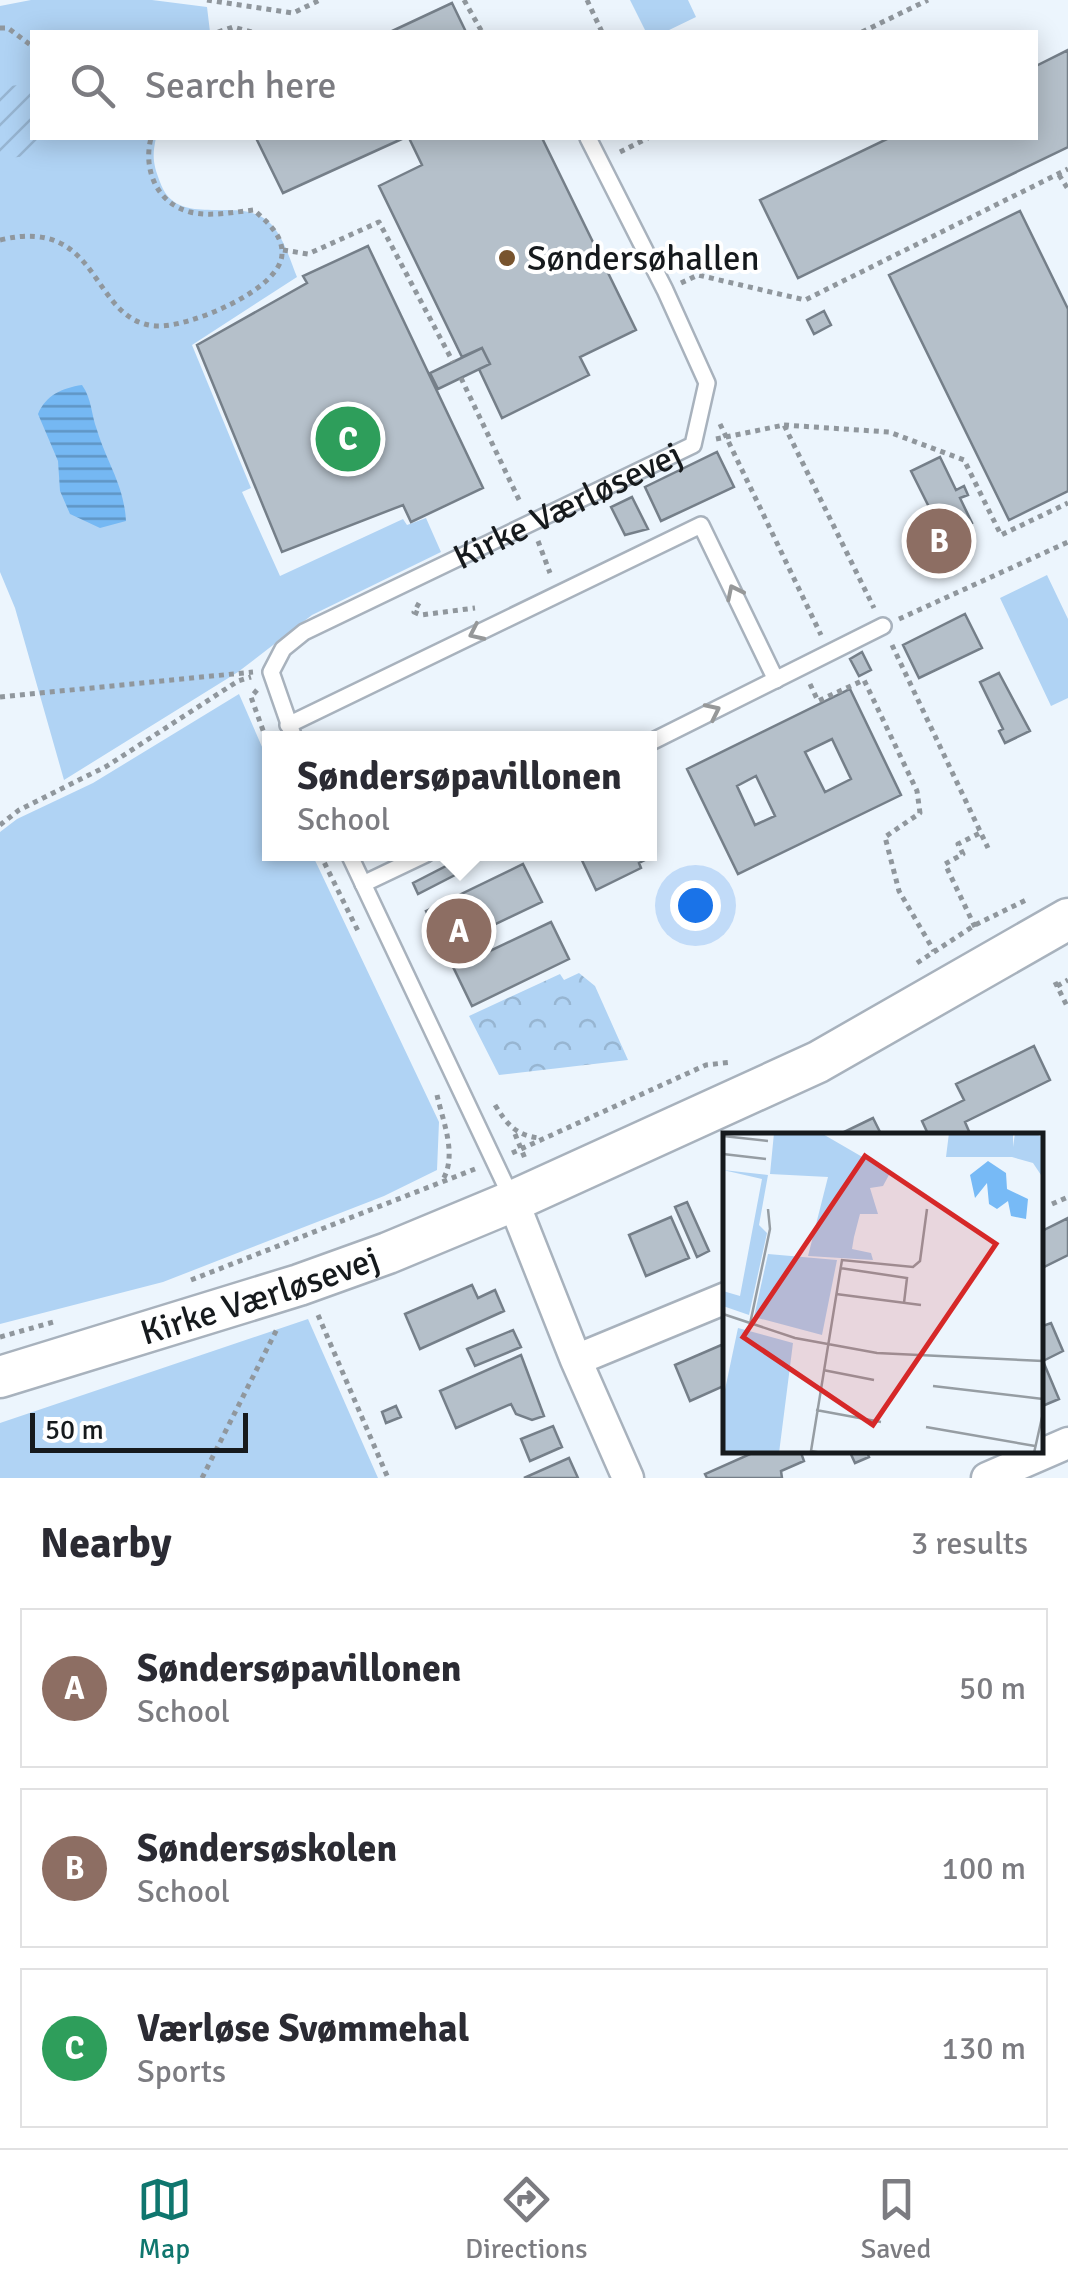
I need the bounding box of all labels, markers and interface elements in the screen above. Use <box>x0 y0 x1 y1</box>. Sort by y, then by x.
search box <box>30 30 1038 140</box>
icon: search <box>65 58 120 113</box>
text: Search here <box>145 62 337 109</box>
place label: Søndersøhallen <box>527 237 760 280</box>
marker: Søndersøhallen <box>496 247 518 269</box>
pin: C <box>316 402 380 476</box>
street label: Kirke Værløsevej <box>446 432 688 579</box>
pin: B <box>906 504 972 578</box>
one-way arrow <box>726 584 746 602</box>
one-way arrow <box>468 621 486 641</box>
one-way arrow <box>702 704 720 723</box>
popup <box>262 731 657 861</box>
text: Søndersøpavillonen <box>297 753 622 800</box>
text: School <box>297 800 390 839</box>
your location <box>670 880 721 931</box>
pin: A <box>426 894 492 968</box>
inset map <box>723 1133 1043 1453</box>
street label: Kirke Værløsevej <box>135 1237 385 1354</box>
scale bar <box>30 1408 248 1452</box>
text: 50 m <box>45 1413 104 1447</box>
text: Nearby <box>40 1518 172 1569</box>
text: 3 results <box>911 1524 1028 1563</box>
text: Søndersøpavillonen <box>137 1645 462 1692</box>
text: A <box>64 1669 85 1708</box>
text: 50 m <box>959 1669 1026 1708</box>
text: School <box>137 1692 230 1731</box>
text: Søndersøskolen <box>137 1825 397 1872</box>
text: B <box>65 1849 84 1888</box>
text: 100 m <box>942 1849 1026 1888</box>
text: School <box>137 1872 230 1911</box>
text: Værløse Svømmehal <box>137 2005 469 2052</box>
text: C <box>65 2029 84 2068</box>
text: 130 m <box>942 2029 1026 2068</box>
text: Sports <box>137 2052 226 2091</box>
tab: Map <box>137 2172 192 2266</box>
tab: Directions <box>465 2172 587 2266</box>
tab: Saved <box>861 2172 931 2266</box>

